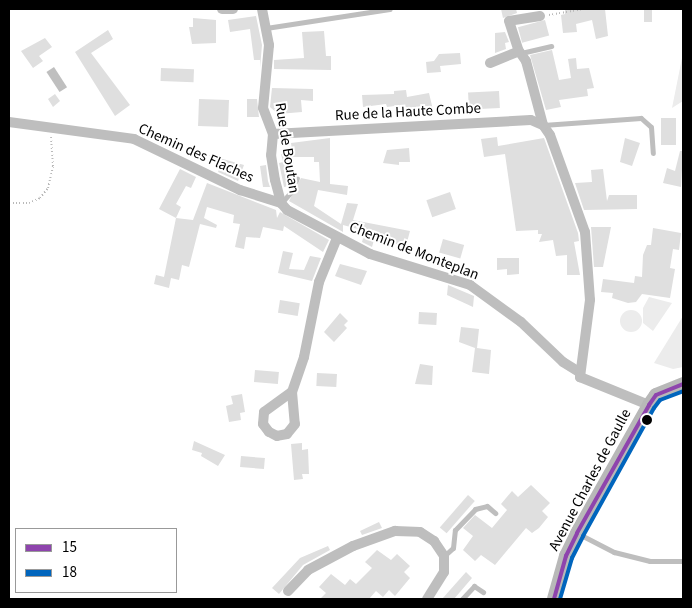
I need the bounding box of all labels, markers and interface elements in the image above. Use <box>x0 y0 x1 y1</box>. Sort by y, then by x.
street label: Rue de la Haute Combe <box>335 99 481 125</box>
street label: Rue de Boutan <box>271 101 303 195</box>
street label: Chemin des Flaches <box>136 120 256 186</box>
street label: Chemin de Monteplan <box>346 218 482 284</box>
street label: Avenue Charles de Gaulle <box>545 406 635 554</box>
unlabelled marker <box>642 415 652 425</box>
legend <box>15 528 178 593</box>
text: 15 <box>62 537 77 558</box>
text: 18 <box>62 562 77 583</box>

